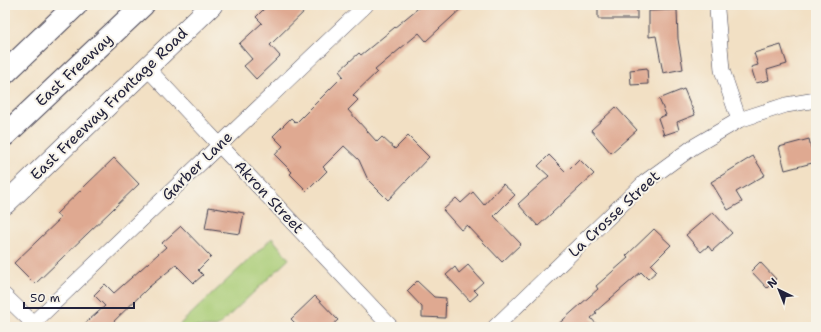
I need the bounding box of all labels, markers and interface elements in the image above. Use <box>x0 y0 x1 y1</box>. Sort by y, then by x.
street label: East Freeway Frontage Road <box>26 23 192 185</box>
street label: East Freeway <box>31 29 117 111</box>
street label: Garber Lane <box>157 127 237 205</box>
street label: Akron Street <box>230 156 308 238</box>
street label: La Crosse Street <box>564 166 664 262</box>
north arrow <box>759 270 799 310</box>
text: N <box>764 274 781 292</box>
scale bar <box>24 284 134 310</box>
text: 50 m <box>30 290 60 306</box>

